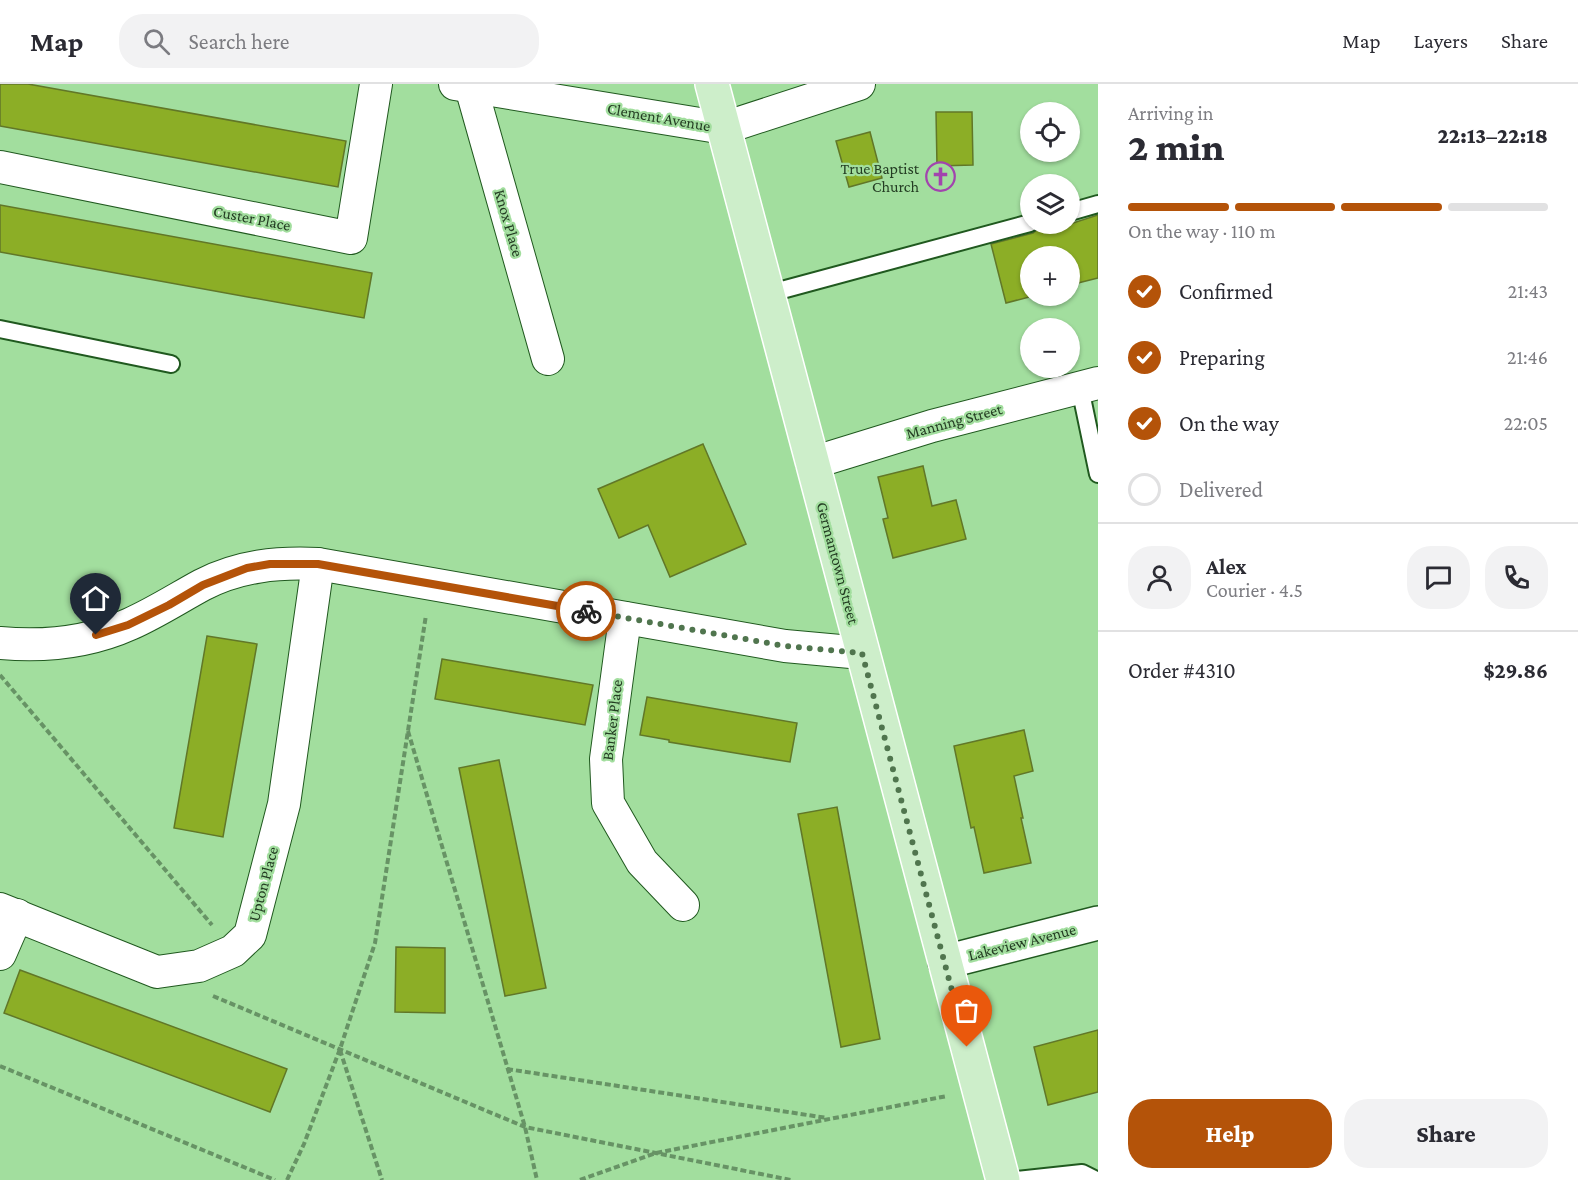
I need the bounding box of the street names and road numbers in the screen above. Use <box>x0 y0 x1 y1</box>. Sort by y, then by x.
street label: Clement Avenue <box>606 100 712 134</box>
street label: Knox Place <box>491 187 527 259</box>
street label: Custer Place <box>212 202 292 234</box>
street label: Manning Street <box>904 400 1005 443</box>
street label: Germantown Street <box>814 500 863 627</box>
street label: Banker Place <box>599 679 625 761</box>
street label: Upton Place <box>245 845 282 924</box>
street label: Lakeview Avenue <box>966 920 1078 964</box>

